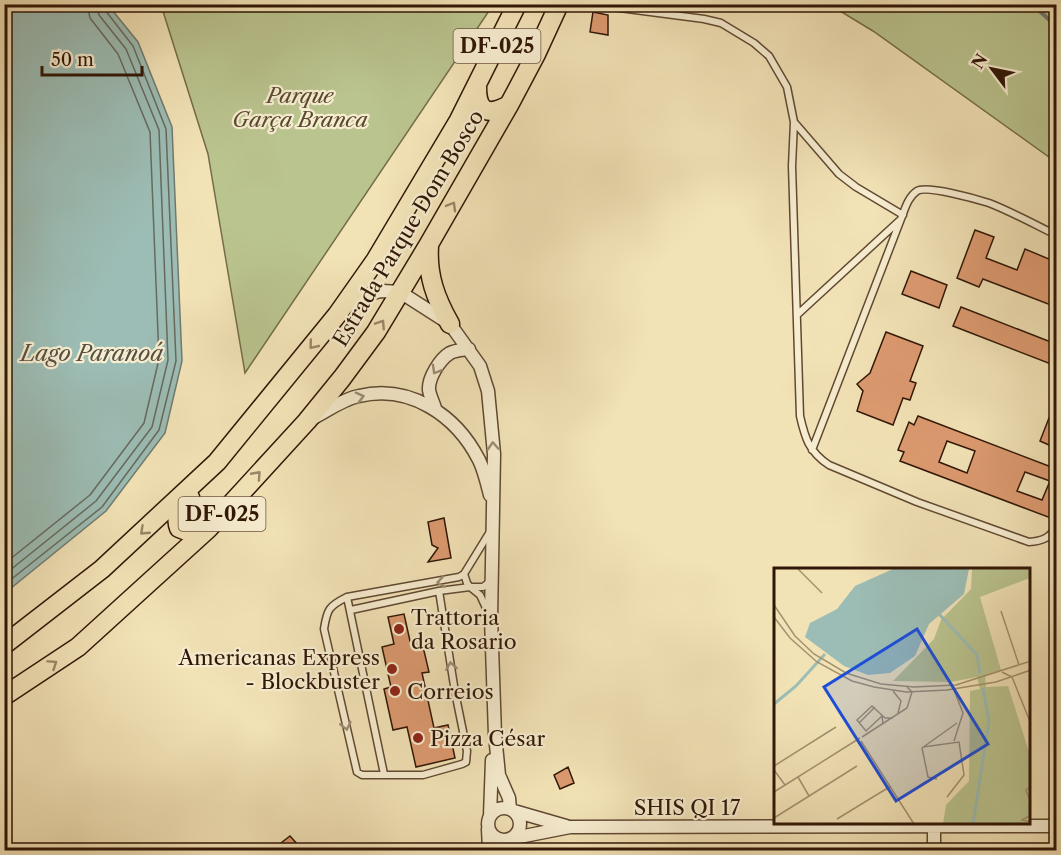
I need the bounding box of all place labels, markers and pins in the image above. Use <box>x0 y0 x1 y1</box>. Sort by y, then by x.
place label: Trattoria da Rosario <box>411 605 517 654</box>
marker: Trattoria da Rosario <box>392 622 406 636</box>
place label: Americanas Express - Blockbuster <box>178 645 380 694</box>
marker: Americanas Express - Blockbuster <box>385 662 399 676</box>
place label: Correios <box>407 679 494 704</box>
marker: Correios <box>388 684 402 698</box>
place label: Pizza César <box>430 726 546 751</box>
marker: Pizza César <box>411 731 425 745</box>

